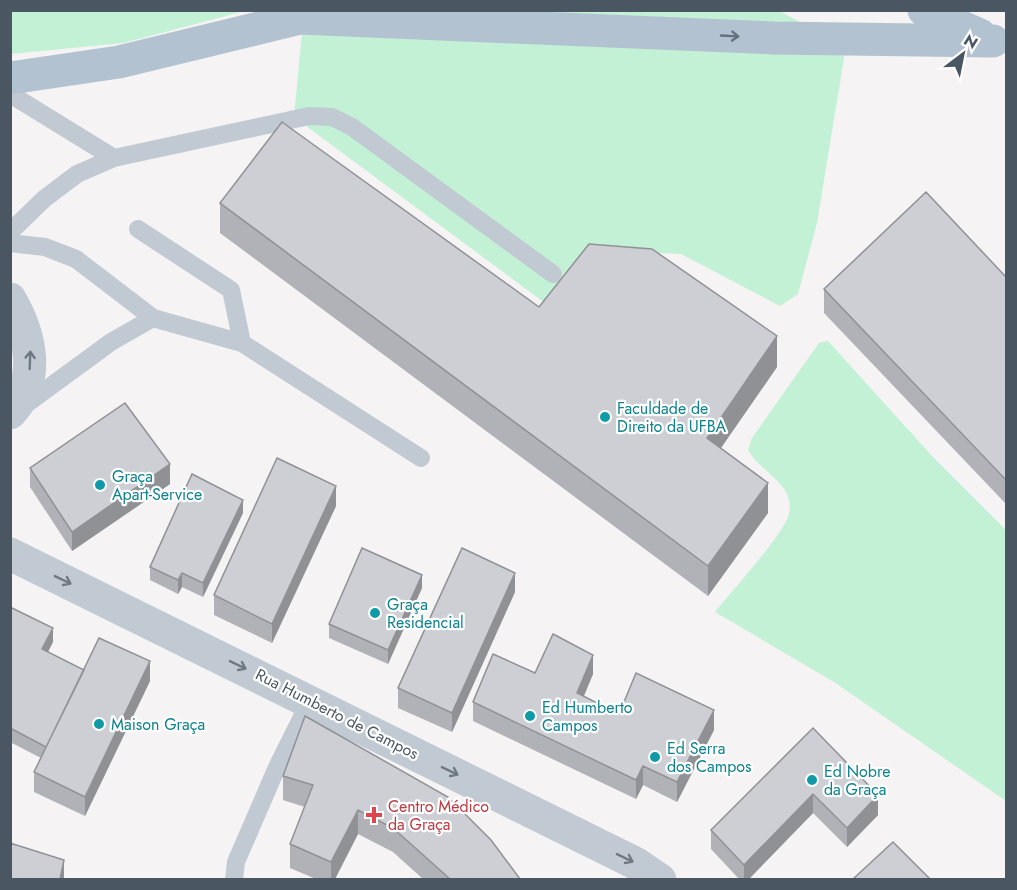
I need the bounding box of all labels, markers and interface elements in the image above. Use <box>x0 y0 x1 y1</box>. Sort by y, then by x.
north arrow <box>933 24 993 84</box>
text: N <box>959 29 982 55</box>
one-way arrow <box>720 31 740 42</box>
one-way arrow <box>24 351 35 371</box>
place label: Faculdade de Direito da UFBA <box>617 397 726 438</box>
marker: Faculdade de Direito da UFBA <box>598 410 612 424</box>
place label: Graça Apart-Service <box>112 465 202 506</box>
marker: Graça Apart-Service <box>93 478 107 492</box>
one-way arrow <box>54 574 72 586</box>
place label: Graça Residencial <box>387 593 464 634</box>
marker: Graça Residencial <box>368 606 382 620</box>
one-way arrow <box>229 660 247 672</box>
street label: Rua Humberto de Campos <box>252 663 422 765</box>
place label: Ed Humberto Campos <box>542 696 633 737</box>
marker: Ed Humberto Campos <box>523 709 537 723</box>
place label: Maison Graça <box>111 713 205 736</box>
marker: Maison Graça <box>92 717 106 731</box>
place label: Ed Serra dos Campos <box>667 737 752 778</box>
marker: Ed Serra dos Campos <box>648 750 662 764</box>
place label: Ed Nobre da Graça <box>824 760 890 801</box>
one-way arrow <box>441 766 459 777</box>
marker: Ed Nobre da Graça <box>805 773 819 787</box>
place label: Centro Médico da Graça <box>388 795 489 836</box>
marker: Centro Médico da Graça <box>365 806 383 824</box>
one-way arrow <box>616 852 633 864</box>

